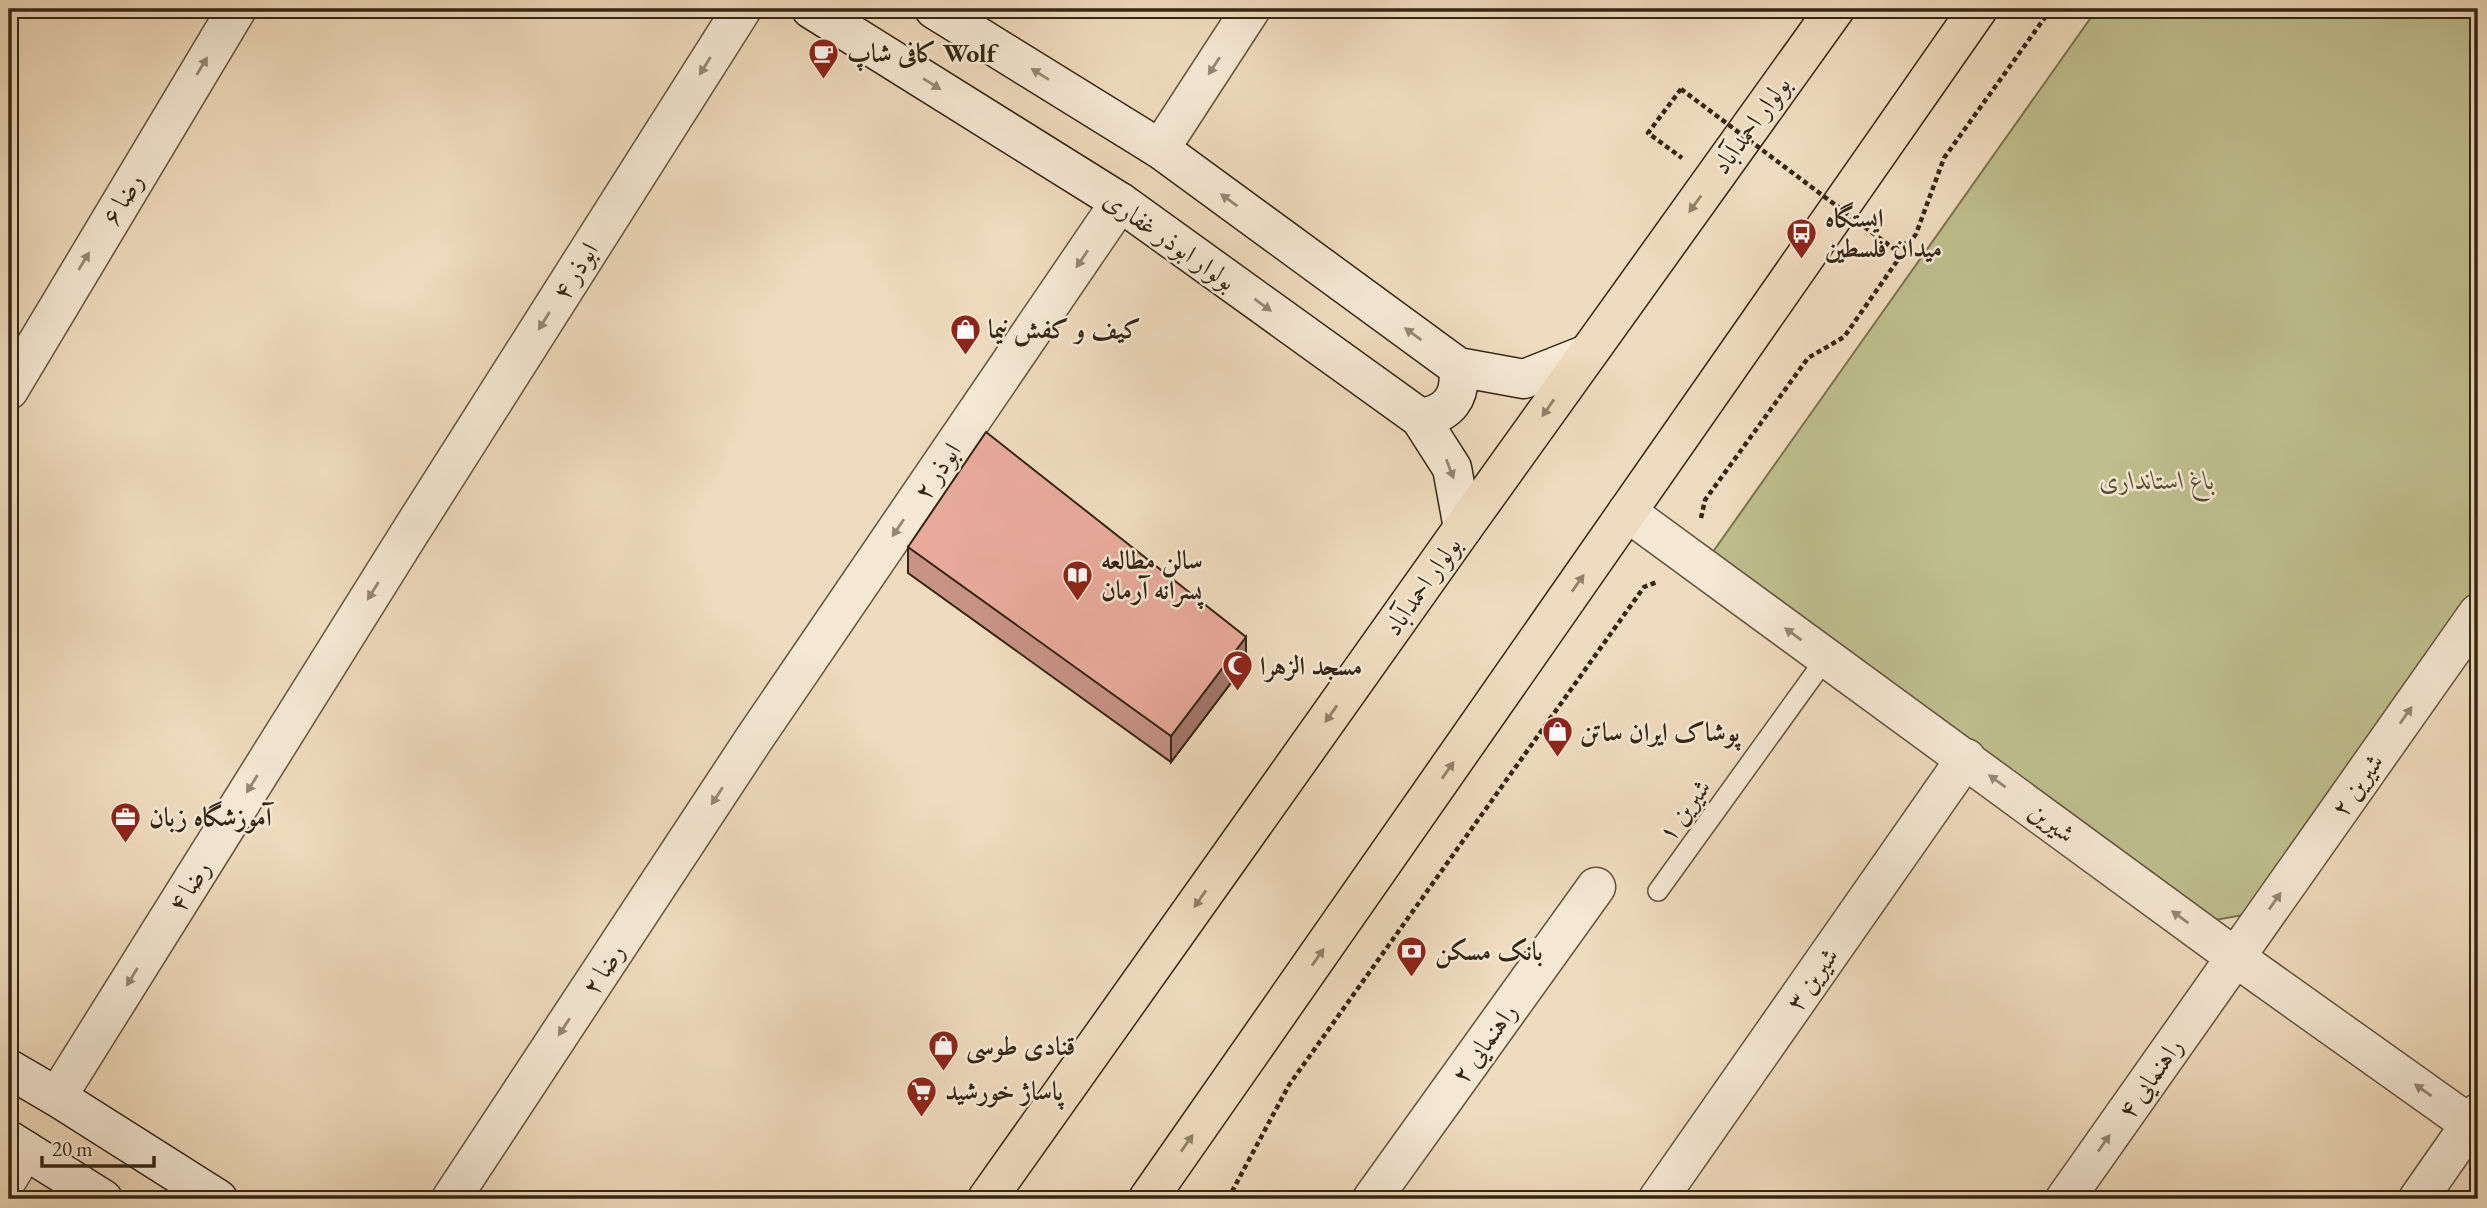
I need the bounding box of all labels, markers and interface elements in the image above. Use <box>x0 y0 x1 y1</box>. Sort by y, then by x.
cafe icon: کافی شاپ Wolf <box>807 36 841 80</box>
place label: کافی شاپ Wolf <box>847 36 999 72</box>
one-way arrow <box>1207 56 1220 76</box>
one-way arrow <box>196 57 208 76</box>
one-way arrow <box>699 57 712 76</box>
one-way arrow <box>1030 68 1049 81</box>
street label: بولوار احمدآباد <box>1704 69 1798 181</box>
one-way arrow <box>922 78 941 91</box>
street label: رضا ۶ <box>93 167 151 231</box>
street label: بولوار ابوذر غفاری <box>1097 182 1243 298</box>
one-way arrow <box>1220 193 1238 207</box>
one-way arrow <box>1688 195 1702 213</box>
place label: ایستگاه میدان فلسطین <box>1825 201 1942 265</box>
bus stop icon: ایستگاه میدان فلسطین <box>1785 216 1819 260</box>
street label: ابوذر ۴ <box>544 236 606 306</box>
one-way arrow <box>1075 249 1088 268</box>
one-way arrow <box>78 252 91 271</box>
one-way arrow <box>1254 298 1272 312</box>
one-way arrow <box>538 311 551 330</box>
shop icon: کیف و کفش نیما <box>948 312 982 356</box>
place label: کیف و کفش نیما <box>988 312 1141 347</box>
one-way arrow <box>1404 327 1422 342</box>
one-way arrow <box>1541 399 1555 417</box>
street label: ابوذر ۲ <box>906 436 968 506</box>
one-way arrow <box>1444 458 1455 479</box>
park label: باغ استانداری <box>2099 463 2215 502</box>
one-way arrow <box>891 519 905 537</box>
street label: بولوار احمدآباد <box>1375 530 1469 642</box>
place label: سالن مطالعه پسرانه آرمان <box>1101 543 1204 610</box>
library icon: سالن مطالعه پسرانه آرمان <box>1061 558 1095 602</box>
one-way arrow <box>1571 574 1585 592</box>
one-way arrow <box>366 582 379 601</box>
one-way arrow <box>1784 627 1802 641</box>
mosque icon: مسجد الزهرا <box>1220 649 1254 693</box>
place label: مسجد الزهرا <box>1260 649 1362 683</box>
one-way arrow <box>1324 705 1338 723</box>
one-way arrow <box>2399 706 2413 724</box>
shop icon: پوشاک ایران ساتن <box>1540 715 1574 759</box>
place label: پوشاک ایران ساتن <box>1580 715 1742 751</box>
street label: شیرین ۲ <box>2323 747 2391 823</box>
one-way arrow <box>1441 761 1455 779</box>
street label: شیرین ۱ <box>1650 772 1718 848</box>
one-way arrow <box>246 775 259 794</box>
one-way arrow <box>1988 775 2006 789</box>
one-way arrow <box>710 787 723 806</box>
street label: شیرین <box>2022 794 2082 850</box>
office icon: آموزشگاه زبان <box>109 800 143 844</box>
place label: آموزشگاه زبان <box>149 800 275 834</box>
street label: رضا ۴ <box>160 854 218 918</box>
one-way arrow <box>1193 890 1207 908</box>
one-way arrow <box>2267 892 2281 910</box>
one-way arrow <box>2171 910 2189 924</box>
bank icon: بانک مسکن <box>1395 934 1429 978</box>
place label: بانک مسکن <box>1435 934 1543 969</box>
street label: رضا ۲ <box>574 937 632 1001</box>
street label: شیرین ۳ <box>1778 941 1846 1017</box>
one-way arrow <box>1311 948 1325 966</box>
one-way arrow <box>125 968 138 987</box>
street label: راهنمایی ۲ <box>1443 996 1525 1090</box>
one-way arrow <box>558 1017 571 1037</box>
shop icon: قنادی طوسی <box>926 1029 960 1073</box>
place label: قنادی طوسی <box>966 1029 1075 1064</box>
street label: راهنمایی ۴ <box>2110 1031 2190 1125</box>
supermarket icon: پاساژ خورشید <box>905 1074 939 1118</box>
place label: پاساژ خورشید <box>945 1074 1065 1110</box>
one-way arrow <box>2414 1084 2432 1098</box>
scale bar <box>42 1124 154 1168</box>
one-way arrow <box>1180 1134 1194 1152</box>
one-way arrow <box>2097 1134 2111 1152</box>
text: 20 m <box>52 1135 93 1162</box>

